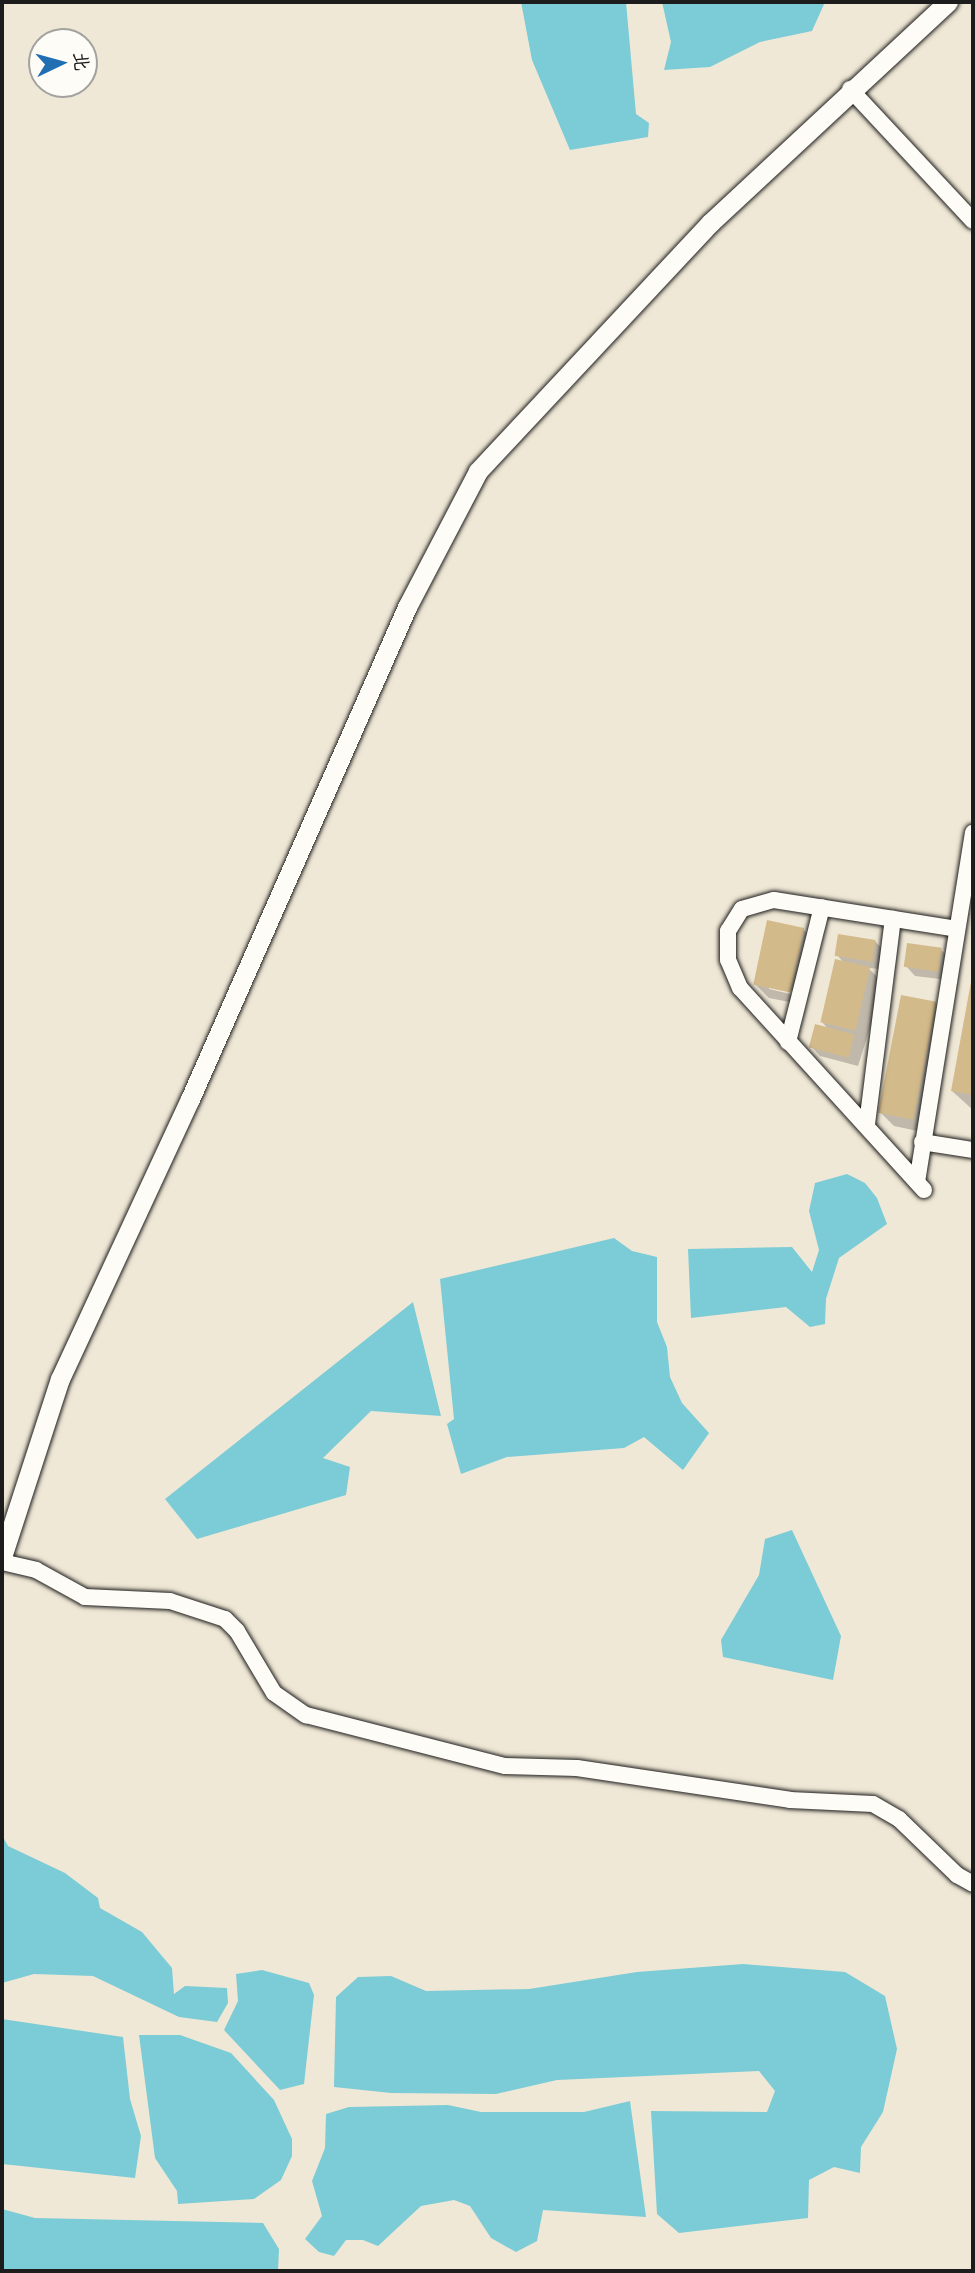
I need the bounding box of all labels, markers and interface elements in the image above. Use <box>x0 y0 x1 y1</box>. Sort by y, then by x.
north arrow <box>28 28 98 98</box>
text: 北 <box>69 51 95 72</box>

